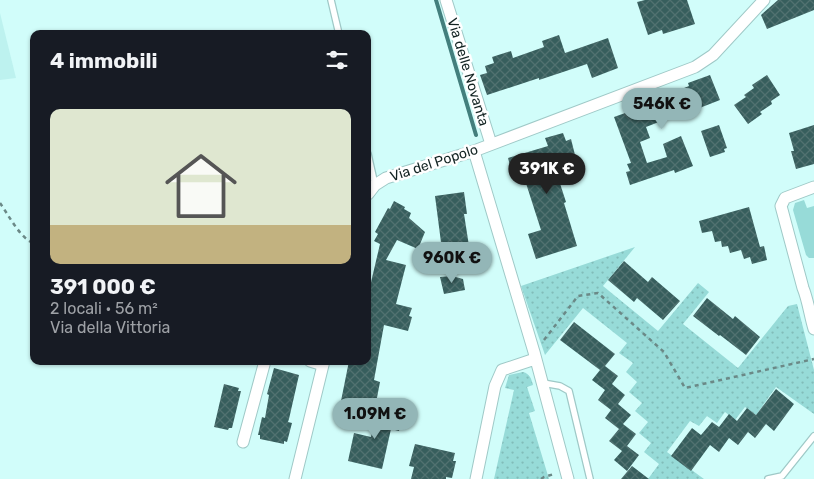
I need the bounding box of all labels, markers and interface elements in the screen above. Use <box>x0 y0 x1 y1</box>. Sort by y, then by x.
street label: Via delle Novanta <box>443 16 493 128</box>
icon: filters <box>323 46 351 74</box>
text: 4 immobili <box>50 48 157 73</box>
pin: 546K € <box>621 88 703 130</box>
text: 546K € <box>633 94 691 113</box>
icon: home <box>156 141 246 231</box>
street label: Via del Popolo <box>388 141 480 185</box>
pin: 391K € <box>506 152 588 195</box>
text: 391K € <box>519 159 575 178</box>
pin: 960K € <box>411 242 493 284</box>
text: 960K € <box>423 248 481 267</box>
text: 391 000 € <box>50 274 156 299</box>
text: 2 locali · 56 m² <box>50 299 158 318</box>
text: Via della Vittoria <box>50 318 170 337</box>
pin: 1.09M € <box>329 398 421 440</box>
text: 1.09M € <box>344 404 406 423</box>

